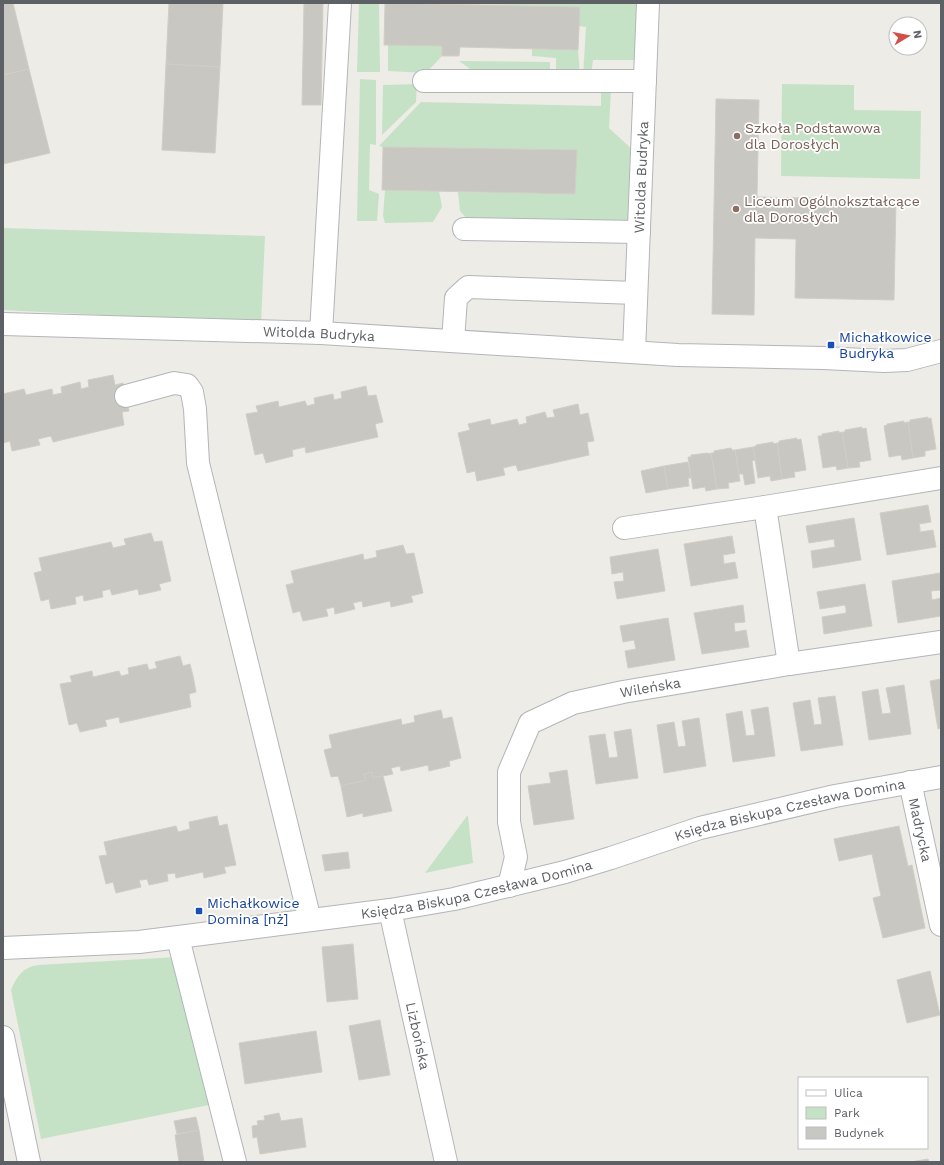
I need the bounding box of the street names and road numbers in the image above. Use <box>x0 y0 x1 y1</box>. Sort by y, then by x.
street label: Witolda Budryka <box>631 121 651 234</box>
street label: Witolda Budryka <box>263 323 375 344</box>
street label: Wileńska <box>619 674 682 700</box>
street label: Księdza Biskupa Czesława Domina <box>672 776 907 844</box>
street label: Madrycka <box>906 796 935 863</box>
street label: Księdza Biskupa Czesława Domina <box>360 856 594 922</box>
street label: Lizbońska <box>403 1001 433 1071</box>

